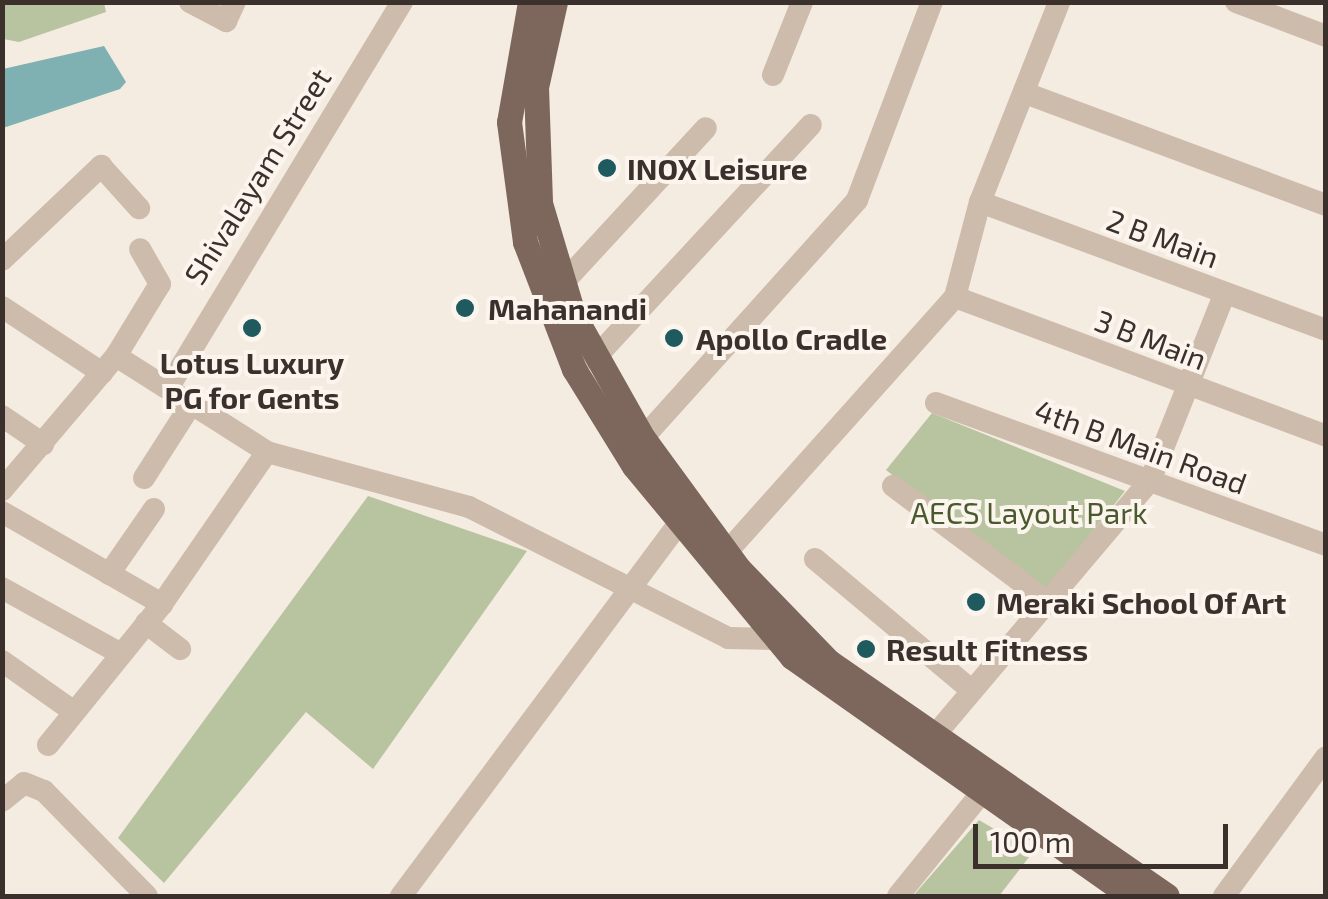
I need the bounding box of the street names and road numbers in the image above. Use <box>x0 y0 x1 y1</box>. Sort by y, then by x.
street label: Shivalayam Street <box>176 61 338 291</box>
street label: 2 B Main <box>1102 201 1224 275</box>
street label: 3 B Main <box>1090 301 1212 377</box>
street label: 4th B Main Road <box>1030 391 1252 501</box>

